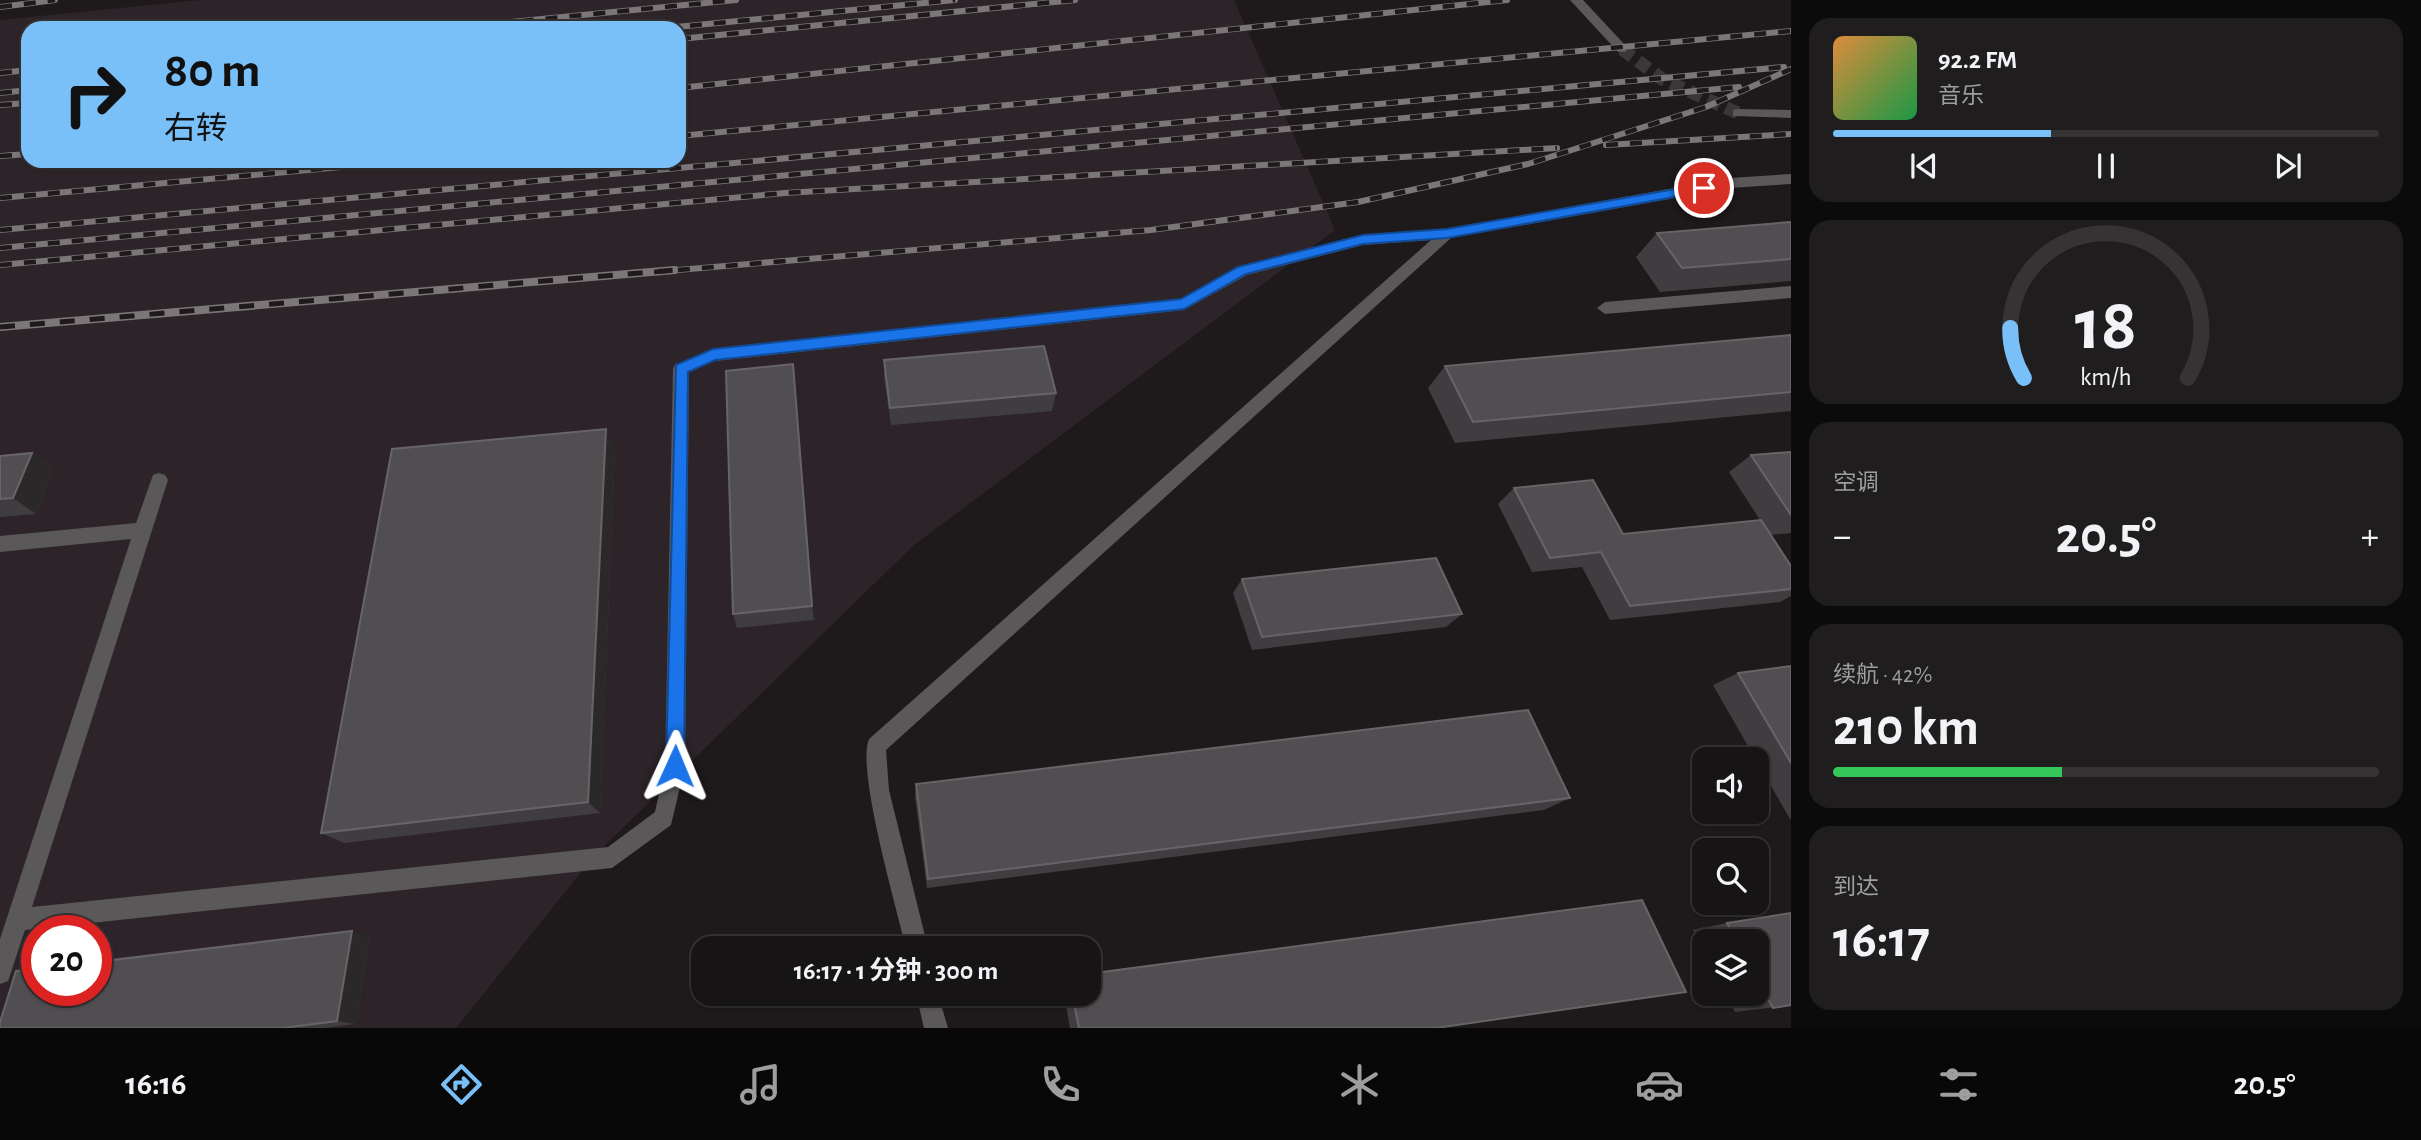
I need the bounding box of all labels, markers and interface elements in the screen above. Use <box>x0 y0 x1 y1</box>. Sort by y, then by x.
text: 80 m <box>164 47 261 96</box>
text: 92.2 FM <box>1938 47 2017 73</box>
icon: right <box>49 49 140 140</box>
text: 音乐 <box>1938 85 1984 108</box>
text: 右转 <box>164 113 228 145</box>
icon: previous <box>1905 147 1943 185</box>
icon: pause <box>2087 147 2125 185</box>
icon: next <box>2269 147 2307 185</box>
pin <box>1674 158 1734 218</box>
icon: arrive <box>1685 169 1723 207</box>
text: 18 <box>2075 290 2137 363</box>
text: km/h <box>2080 365 2132 390</box>
text: 空调 <box>1833 472 1879 495</box>
text: 20.5° <box>2055 510 2157 562</box>
text: − <box>1833 518 1851 556</box>
text: + <box>2361 518 2379 556</box>
text: 续航 · 42% <box>1833 664 1932 687</box>
text: 210 km <box>1833 702 1979 754</box>
position arrow <box>638 729 712 803</box>
map controls <box>1692 747 1769 1006</box>
button: sound <box>1692 747 1769 824</box>
button: search <box>1692 838 1769 915</box>
text: 到达 <box>1833 876 1879 899</box>
text: 16:17 <box>1833 914 1930 966</box>
speed limit sign: 20 <box>21 915 112 1006</box>
button: layers <box>1692 929 1769 1006</box>
text: 16:17 · 1 分钟 · 300 m <box>794 958 998 984</box>
icon: directions <box>437 1060 486 1109</box>
icon: music <box>736 1060 785 1109</box>
icon: phone <box>1036 1060 1085 1109</box>
icon: climate <box>1335 1060 1384 1109</box>
icon: car <box>1635 1060 1684 1109</box>
icon: filters <box>1934 1060 1983 1109</box>
text: 16:16 <box>125 1068 186 1100</box>
text: 20.5° <box>2233 1068 2296 1100</box>

